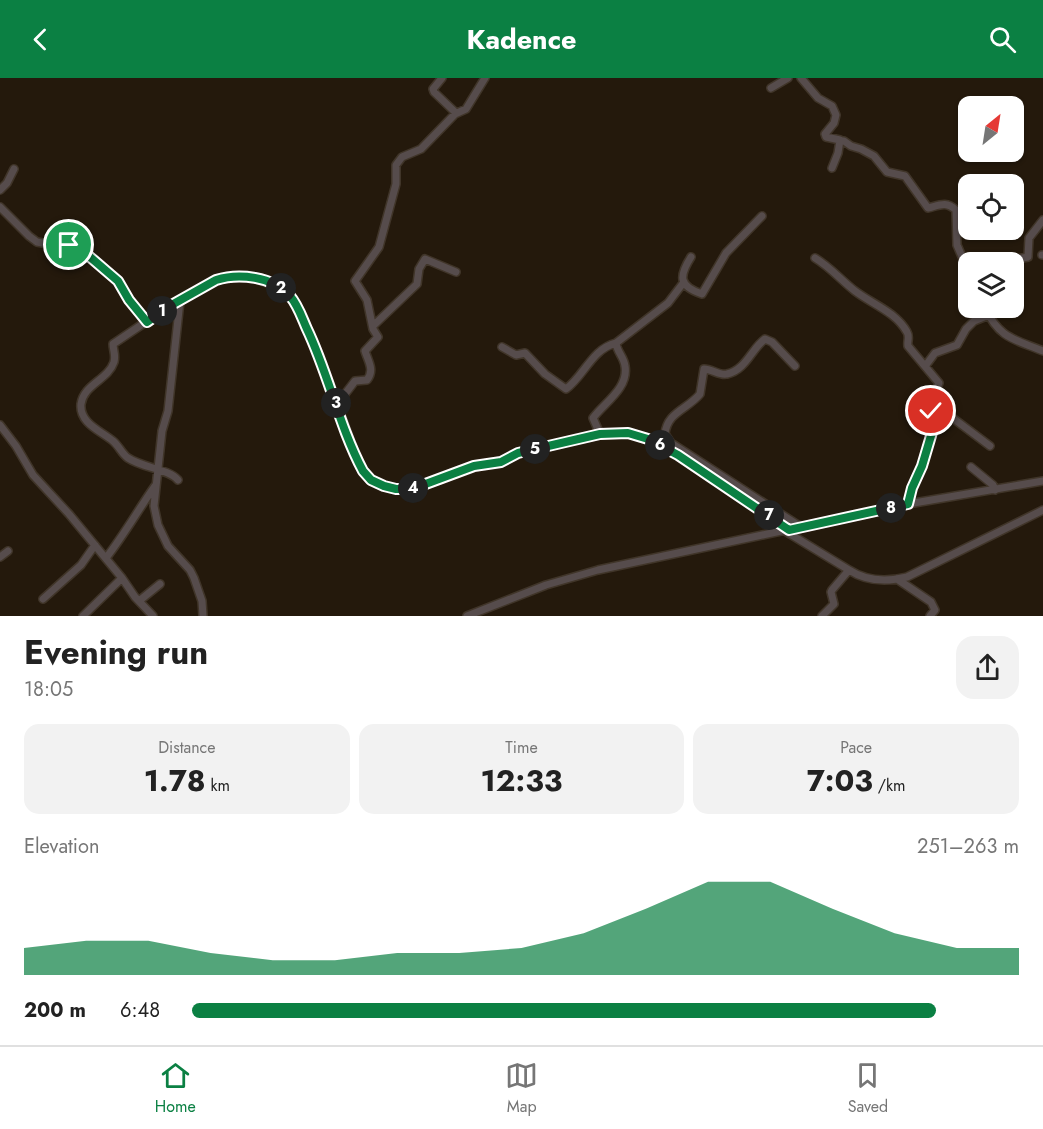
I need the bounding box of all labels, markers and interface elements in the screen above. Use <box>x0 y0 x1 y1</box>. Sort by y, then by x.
text: Kadence <box>467 20 576 59</box>
icon: back <box>24 23 57 56</box>
icon: search <box>986 23 1019 56</box>
north arrow <box>958 96 1024 162</box>
map controls <box>958 96 1024 318</box>
button: locate <box>958 174 1024 240</box>
pin <box>43 219 94 270</box>
icon: arrive <box>52 228 85 261</box>
button: layers <box>958 252 1024 318</box>
pin: 2 <box>266 273 296 303</box>
text: 2 <box>276 276 286 299</box>
pin: 1 <box>147 296 177 326</box>
text: 1 <box>158 299 166 322</box>
pin <box>905 385 956 436</box>
pin: 3 <box>321 388 351 418</box>
text: 3 <box>331 391 341 414</box>
icon: check <box>914 394 947 427</box>
pin: 6 <box>645 430 675 460</box>
text: 6 <box>655 433 665 456</box>
pin: 5 <box>520 434 550 464</box>
text: 5 <box>530 437 540 460</box>
pin: 4 <box>398 473 428 503</box>
text: 4 <box>407 476 419 499</box>
pin: 8 <box>876 493 906 523</box>
text: 8 <box>886 496 896 519</box>
pin: 7 <box>754 500 784 530</box>
text: 7 <box>764 503 774 526</box>
text: Evening run <box>24 629 208 676</box>
button: share <box>956 636 1019 699</box>
text: 18:05 <box>24 675 73 704</box>
text: Distance <box>158 736 215 759</box>
text: Time <box>505 736 538 759</box>
text: Pace <box>840 736 872 759</box>
text: 1.78 <box>144 759 206 802</box>
text: 12:33 <box>481 759 562 802</box>
text: 7:03 <box>807 759 873 802</box>
text: km <box>206 774 230 797</box>
text: /km <box>873 774 906 797</box>
text: Elevation <box>24 832 99 861</box>
text: 251–263 m <box>917 832 1019 861</box>
text: 200 m <box>24 996 86 1025</box>
text: 6:48 <box>120 996 160 1025</box>
tab: Home <box>155 1059 196 1118</box>
tab: Map <box>505 1059 538 1118</box>
tab: Saved <box>848 1059 888 1118</box>

